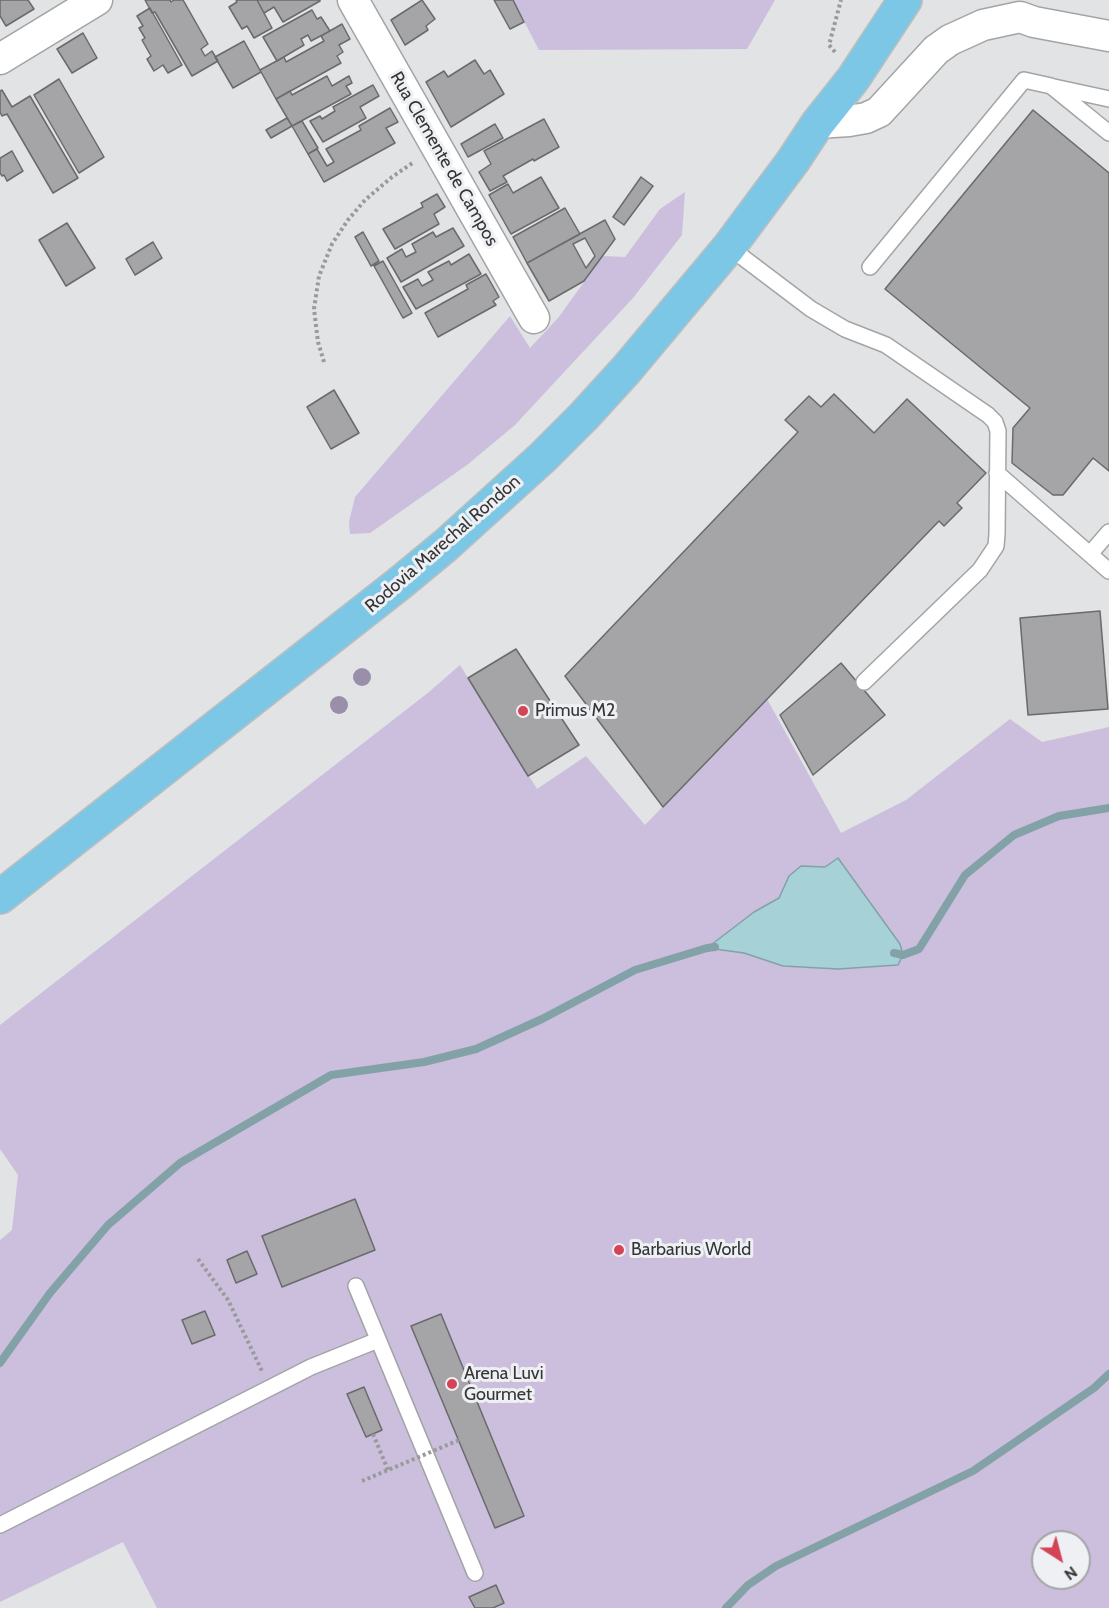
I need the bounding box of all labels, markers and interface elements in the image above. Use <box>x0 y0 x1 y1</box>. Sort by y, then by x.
street label: Rua Clemente de Campos <box>385 68 503 250</box>
street label: Rodovia Marechal Rondon <box>361 471 525 617</box>
place label: Primus M2 <box>535 700 615 722</box>
marker: Primus M2 <box>516 704 530 718</box>
place label: Barbarius World <box>631 1239 751 1261</box>
marker: Barbarius World <box>612 1243 626 1257</box>
place label: Arena Luvi Gourmet <box>464 1363 544 1406</box>
marker: Arena Luvi Gourmet <box>445 1377 459 1391</box>
north arrow <box>1031 1530 1091 1590</box>
text: N <box>1061 1562 1081 1584</box>

